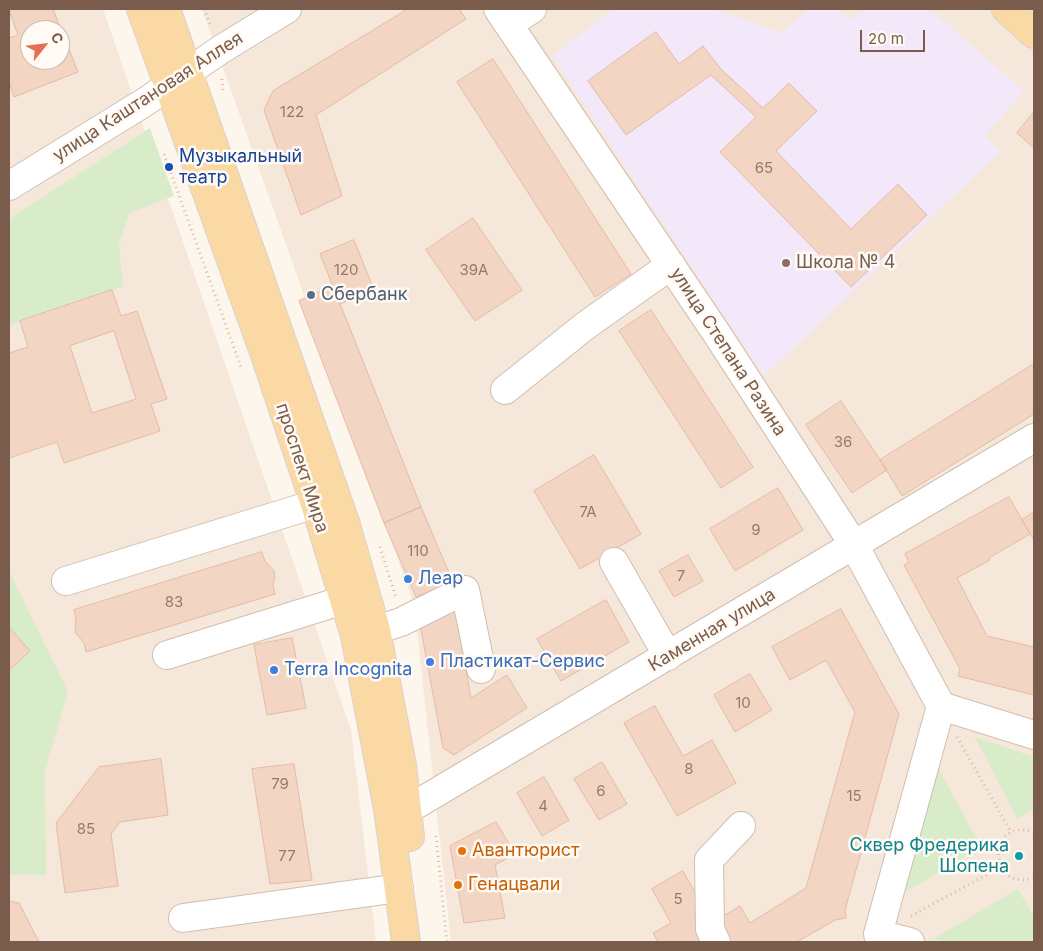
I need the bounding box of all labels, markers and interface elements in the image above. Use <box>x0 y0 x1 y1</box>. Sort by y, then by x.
north arrow <box>20 20 70 70</box>
scale bar <box>863 20 928 52</box>
street label: улица Каштановая Аллея <box>49 27 247 167</box>
text: С <box>48 29 68 47</box>
text: 20 m <box>868 29 904 48</box>
house number: 122 <box>280 103 304 121</box>
place label: Музыкальный театр <box>179 146 302 188</box>
house number: 65 <box>755 159 773 177</box>
marker: Музыкальный театр <box>163 161 175 173</box>
place label: Школа № 4 <box>796 252 895 274</box>
marker: Школа № 4 <box>780 257 792 269</box>
house number: 120 <box>334 261 358 279</box>
house number: 39А <box>460 261 488 279</box>
street label: улица Степана Разина <box>665 264 791 440</box>
place label: Сбербанк <box>321 284 407 306</box>
marker: Сбербанк <box>305 289 317 301</box>
street label: проспект Мира <box>271 400 333 536</box>
house number: 36 <box>834 433 852 451</box>
house number: 7А <box>579 503 597 521</box>
house number: 9 <box>751 521 761 539</box>
house number: 110 <box>407 542 429 560</box>
house number: 7 <box>677 567 685 585</box>
place label: Леар <box>418 568 463 590</box>
marker: Леар <box>402 573 414 585</box>
street label: Каменная улица <box>645 584 779 676</box>
house number: 83 <box>165 593 183 611</box>
place label: Пластикат-Сервис <box>440 651 605 673</box>
marker: Пластикат-Сервис <box>424 656 436 668</box>
place label: Terra Incognita <box>284 659 412 681</box>
marker: Terra Incognita <box>268 664 280 676</box>
house number: 10 <box>735 694 751 712</box>
house number: 8 <box>684 760 694 778</box>
house number: 79 <box>271 775 289 793</box>
house number: 6 <box>596 782 606 800</box>
house number: 15 <box>846 787 862 805</box>
house number: 4 <box>538 797 548 815</box>
house number: 85 <box>77 820 95 838</box>
place label: Сквер Фредерика Шопена <box>850 835 1009 878</box>
place label: Авантюрист <box>472 840 580 862</box>
marker: Авантюрист <box>456 845 468 857</box>
house number: 77 <box>278 847 296 865</box>
marker: Сквер Фредерика Шопена <box>1013 850 1025 862</box>
place label: Генацвали <box>468 874 560 896</box>
marker: Генацвали <box>452 879 464 891</box>
house number: 5 <box>673 890 683 908</box>

